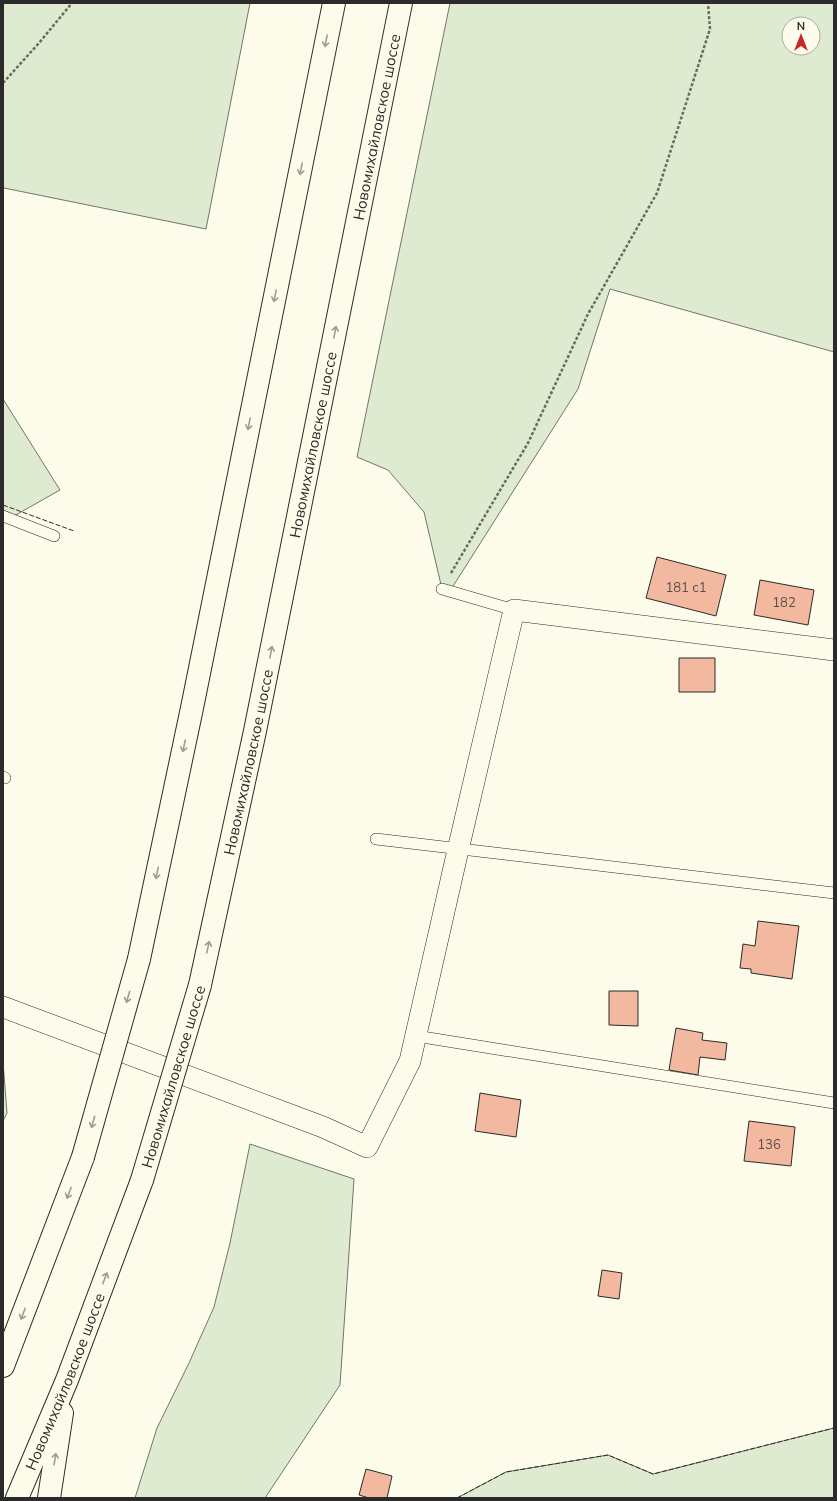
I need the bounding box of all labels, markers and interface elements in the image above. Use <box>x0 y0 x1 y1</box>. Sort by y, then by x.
north arrow <box>781 16 821 56</box>
text: N <box>797 19 805 33</box>
street label: Новомихайловское шоссе <box>348 32 404 222</box>
one-way arrow <box>322 34 330 47</box>
one-way arrow <box>296 162 304 175</box>
one-way arrow <box>271 289 279 302</box>
one-way arrow <box>331 326 339 339</box>
street label: Новомихайловское шоссе <box>284 350 340 539</box>
one-way arrow <box>245 417 253 430</box>
house number: 181 с1 <box>665 579 707 595</box>
house number: 182 <box>772 594 796 610</box>
one-way arrow <box>267 646 275 659</box>
street label: Новомихайловское шоссе <box>219 667 277 857</box>
one-way arrow <box>180 739 188 752</box>
one-way arrow <box>153 866 161 879</box>
one-way arrow <box>205 941 213 954</box>
street label: Новомихайловское шоссе <box>137 983 209 1170</box>
one-way arrow <box>124 990 131 1003</box>
one-way arrow <box>89 1115 96 1128</box>
house number: 136 <box>757 1136 781 1152</box>
one-way arrow <box>65 1187 73 1199</box>
one-way arrow <box>102 1272 110 1284</box>
street label: Новомихайловское шоссе <box>20 1290 108 1473</box>
one-way arrow <box>18 1308 26 1320</box>
one-way arrow <box>51 1453 59 1466</box>

